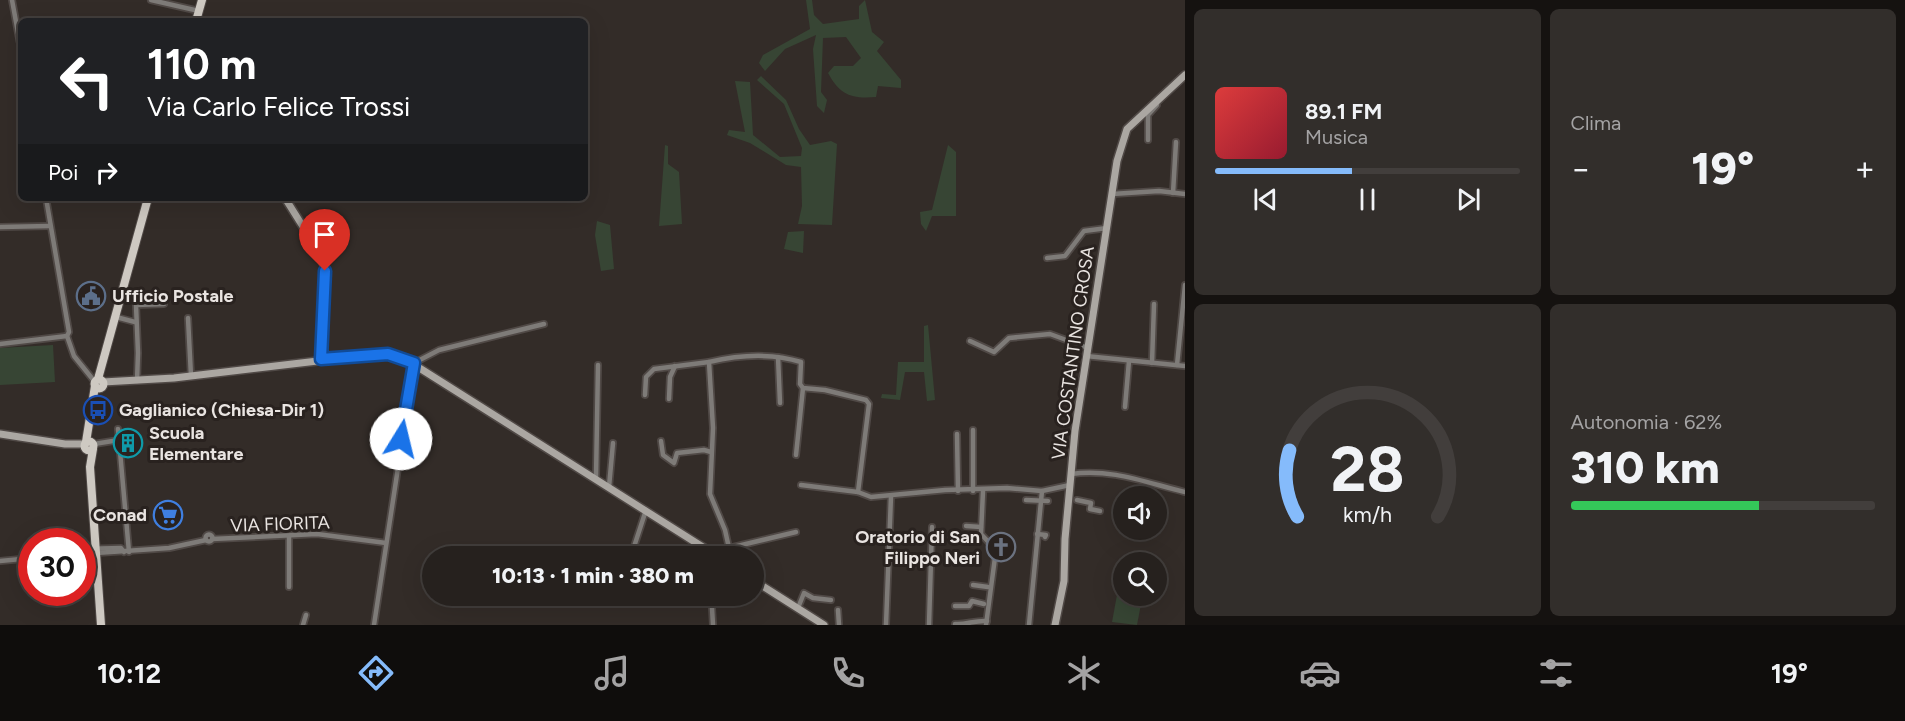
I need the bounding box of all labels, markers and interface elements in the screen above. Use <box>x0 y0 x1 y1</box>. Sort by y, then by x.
text: 110 m <box>147 39 256 90</box>
icon: left <box>48 42 126 120</box>
text: Via Carlo Felice Trossi <box>147 90 410 123</box>
text: 89.1 FM <box>1305 98 1382 125</box>
text: Clima <box>1571 111 1621 135</box>
text: Musica <box>1305 125 1368 149</box>
text: 19° <box>1691 141 1754 195</box>
text: − <box>1571 149 1591 188</box>
text: + <box>1854 149 1875 188</box>
icon: right <box>90 156 123 189</box>
text: Poi <box>48 159 78 186</box>
icon: previous <box>1249 183 1282 216</box>
icon: pause <box>1351 183 1384 216</box>
icon: next <box>1452 183 1485 216</box>
pin <box>299 209 350 271</box>
icon: arrive <box>308 218 341 251</box>
street label: VIA COSTANTINO CROSA <box>1047 245 1099 461</box>
public building icon: Ufficio Postale <box>75 280 107 312</box>
place label: Ufficio Postale <box>112 285 233 307</box>
bus stop icon: Gaglianico (Chiesa-Dir 1) <box>82 394 114 426</box>
place label: Gaglianico (Chiesa-Dir 1) <box>119 399 324 421</box>
position arrow <box>369 407 433 471</box>
text: Autonomia · 62% <box>1571 410 1722 434</box>
place label: Scuola Elementare <box>149 422 243 465</box>
building icon: Scuola Elementare <box>112 427 144 459</box>
text: 28 <box>1330 432 1404 507</box>
text: 310 km <box>1571 440 1720 494</box>
map controls <box>1113 486 1167 606</box>
button: sound <box>1113 486 1167 540</box>
supermarket icon: Conad <box>152 499 184 531</box>
text: km/h <box>1343 502 1392 527</box>
place label: Conad <box>93 504 147 526</box>
street label: VIA FIORITA <box>230 511 330 537</box>
place label: Oratorio di San Filippo Neri <box>855 526 980 569</box>
speed limit sign: 30 <box>18 528 96 606</box>
church icon: Oratorio di San Filippo Neri <box>985 531 1017 563</box>
button: search <box>1113 552 1167 606</box>
text: 10:13 · 1 min · 380 m <box>492 562 694 589</box>
icon: directions <box>355 652 397 694</box>
icon: music <box>591 652 633 694</box>
icon: phone <box>827 652 869 694</box>
icon: climate <box>1063 652 1105 694</box>
icon: car <box>1299 652 1341 694</box>
icon: filters <box>1535 652 1577 694</box>
text: 10:12 <box>97 657 161 690</box>
text: 19° <box>1771 657 1808 690</box>

